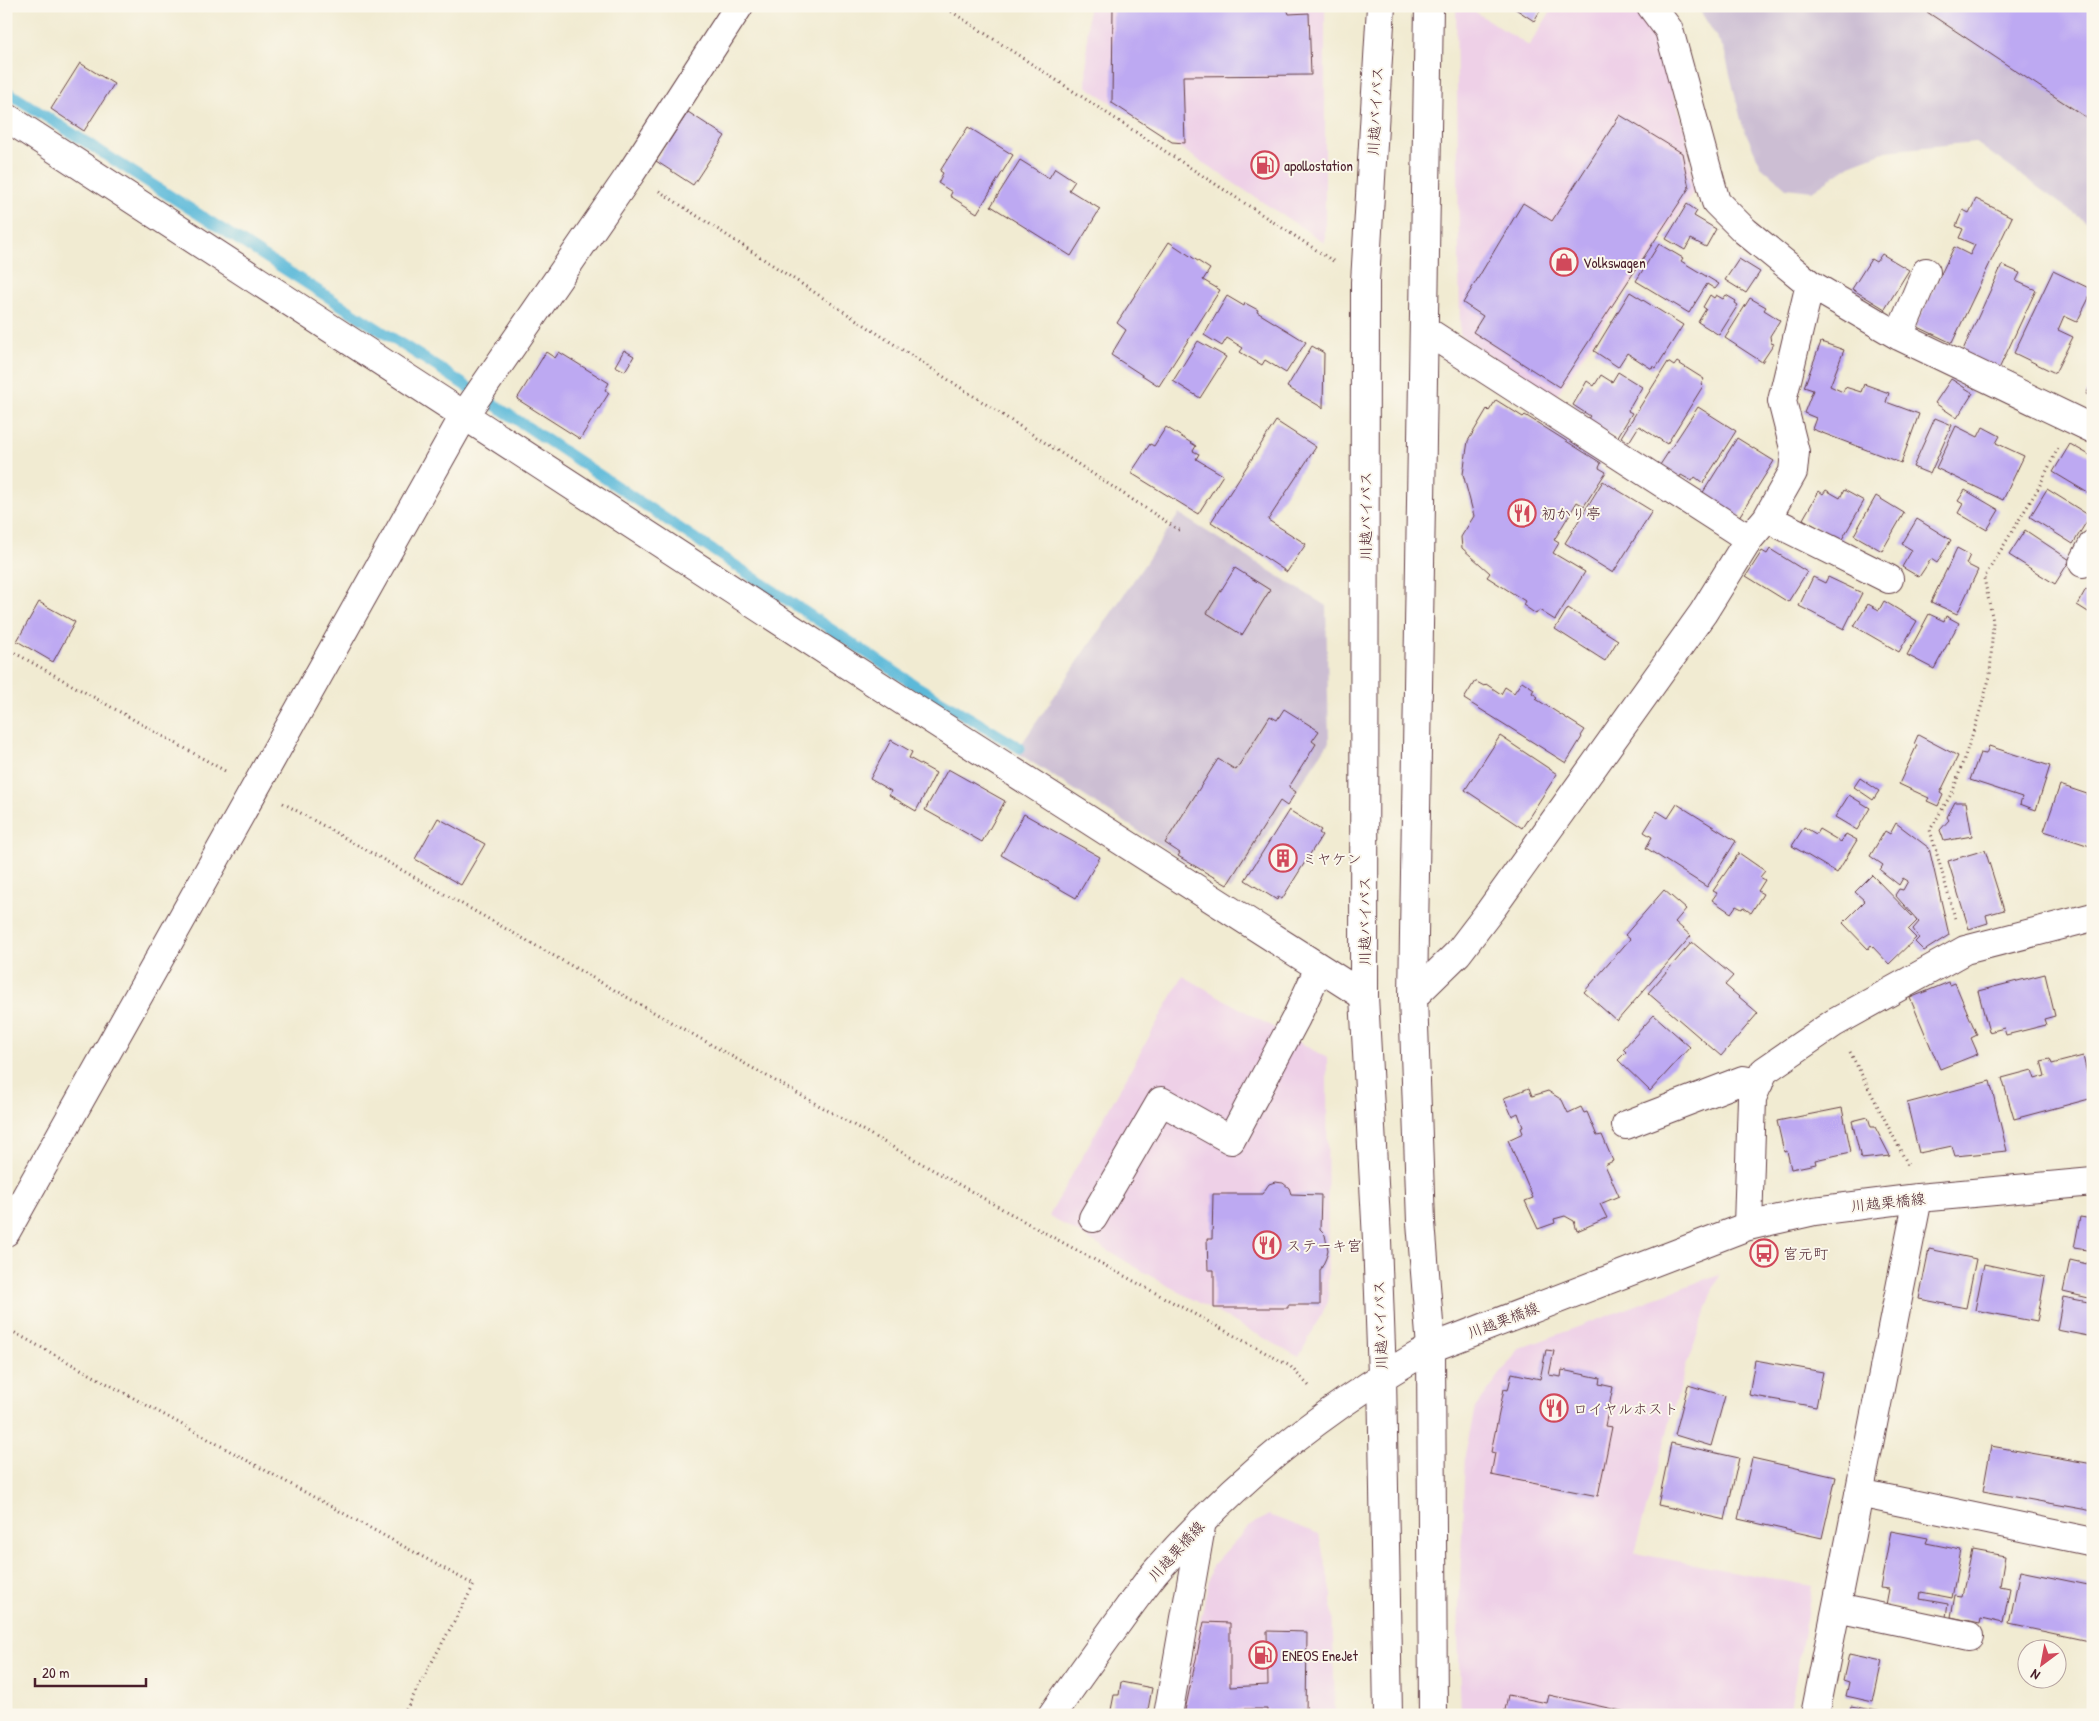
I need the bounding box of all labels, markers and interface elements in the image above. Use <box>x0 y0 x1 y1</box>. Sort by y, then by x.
street label: 川越バイパス <box>1362 66 1388 156</box>
fuel station icon: apollostation <box>1250 150 1280 180</box>
place label: apollostation <box>1284 155 1353 176</box>
shop icon: Volkswagen <box>1549 247 1579 277</box>
place label: Volkswagen <box>1583 252 1646 273</box>
street label: 川越バイパス <box>1355 471 1376 561</box>
restaurant icon: 初かり亭 <box>1507 498 1537 528</box>
place label: 初かり亭 <box>1541 503 1601 524</box>
building icon: ミヤケン <box>1268 843 1298 873</box>
place label: ミヤケン <box>1302 848 1362 869</box>
street label: 川越バイパス <box>1354 876 1375 966</box>
street label: 川越栗橋線 <box>1850 1188 1926 1216</box>
restaurant icon: ステーキ宮 <box>1252 1230 1282 1260</box>
place label: ステーキ宮 <box>1286 1235 1362 1256</box>
bus stop icon: 宮元町 <box>1749 1238 1779 1268</box>
place label: 宮元町 <box>1783 1243 1829 1264</box>
street label: 川越バイパス <box>1368 1280 1392 1370</box>
street label: 川越栗橋線 <box>1464 1297 1542 1343</box>
restaurant icon: ロイヤルホスト <box>1539 1393 1569 1423</box>
place label: ロイヤルホスト <box>1573 1398 1679 1419</box>
street label: 川越栗橋線 <box>1143 1516 1209 1586</box>
north arrow <box>2016 1638 2066 1688</box>
fuel station icon: ENEOS EneJet <box>1248 1640 1278 1670</box>
place label: ENEOS EneJet <box>1282 1645 1359 1666</box>
scale bar <box>35 1656 146 1688</box>
text: 20 m <box>42 1662 69 1683</box>
text: N <box>2026 1665 2043 1685</box>

